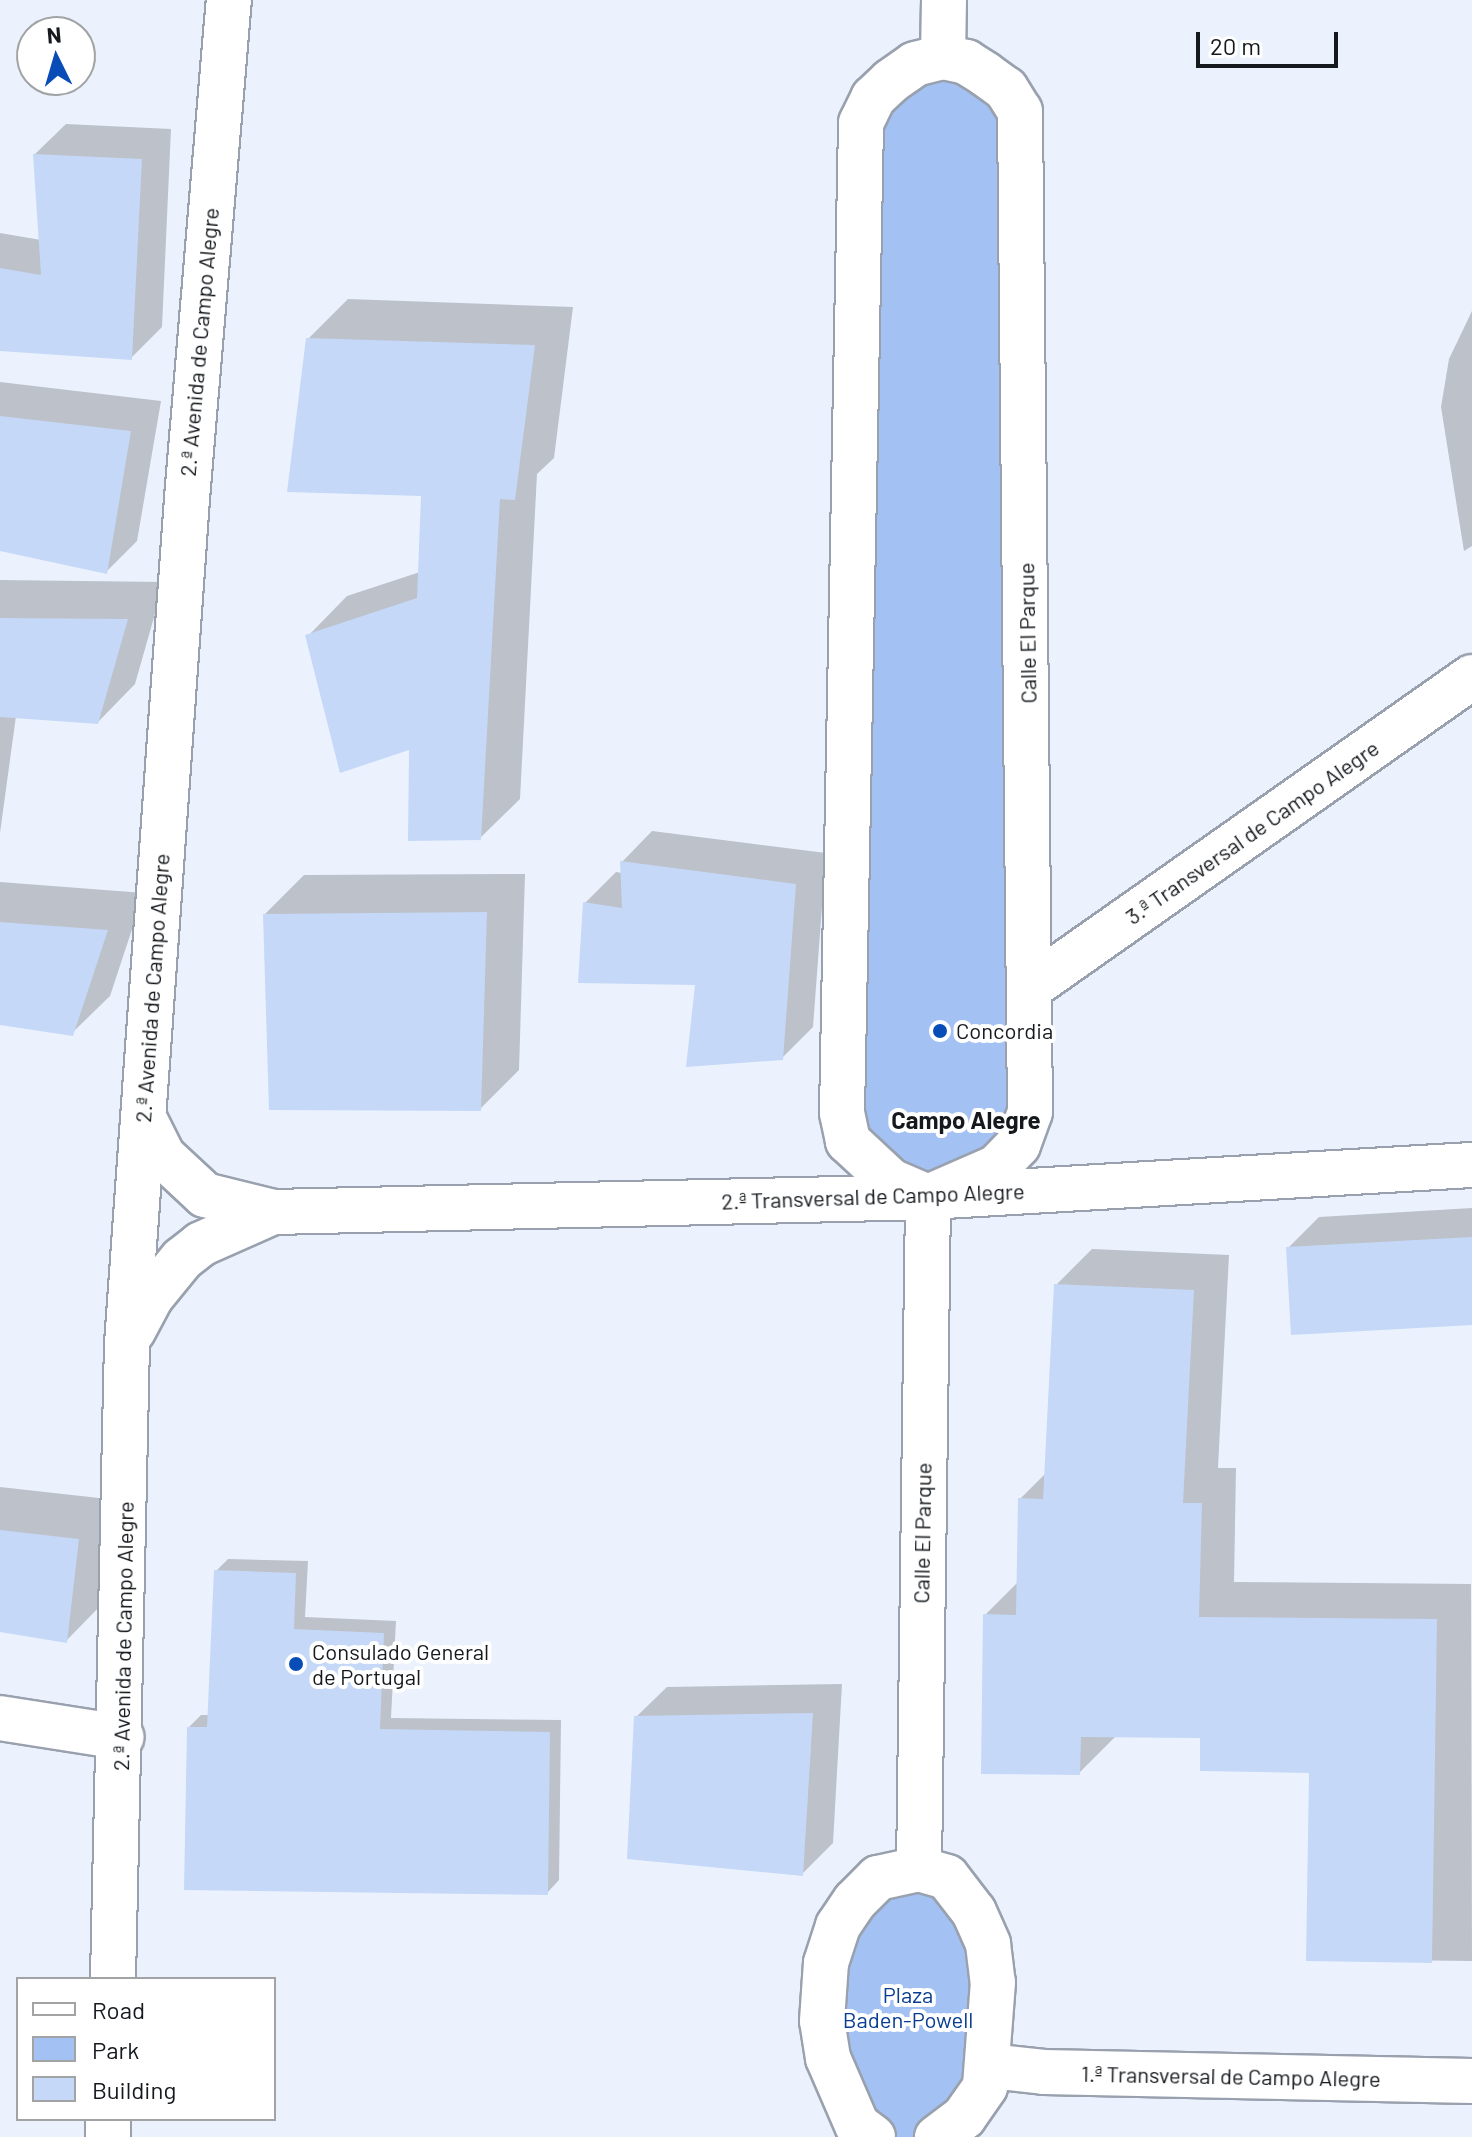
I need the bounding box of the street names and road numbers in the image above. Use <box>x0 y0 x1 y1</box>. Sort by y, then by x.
street label: 2.ª Avenida de Campo Alegre <box>174 206 224 478</box>
street label: Calle El Parque <box>1013 562 1041 704</box>
street label: 3.ª Transversal de Campo Alegre <box>1120 734 1384 930</box>
street label: 2.ª Avenida de Campo Alegre <box>129 853 175 1123</box>
street label: 2.ª Transversal de Campo Alegre <box>721 1178 1025 1214</box>
street label: Calle El Parque <box>908 1462 936 1604</box>
street label: 2.ª Avenida de Campo Alegre <box>107 1501 139 1771</box>
street label: 1.ª Transversal de Campo Alegre <box>1081 2060 1381 2092</box>

